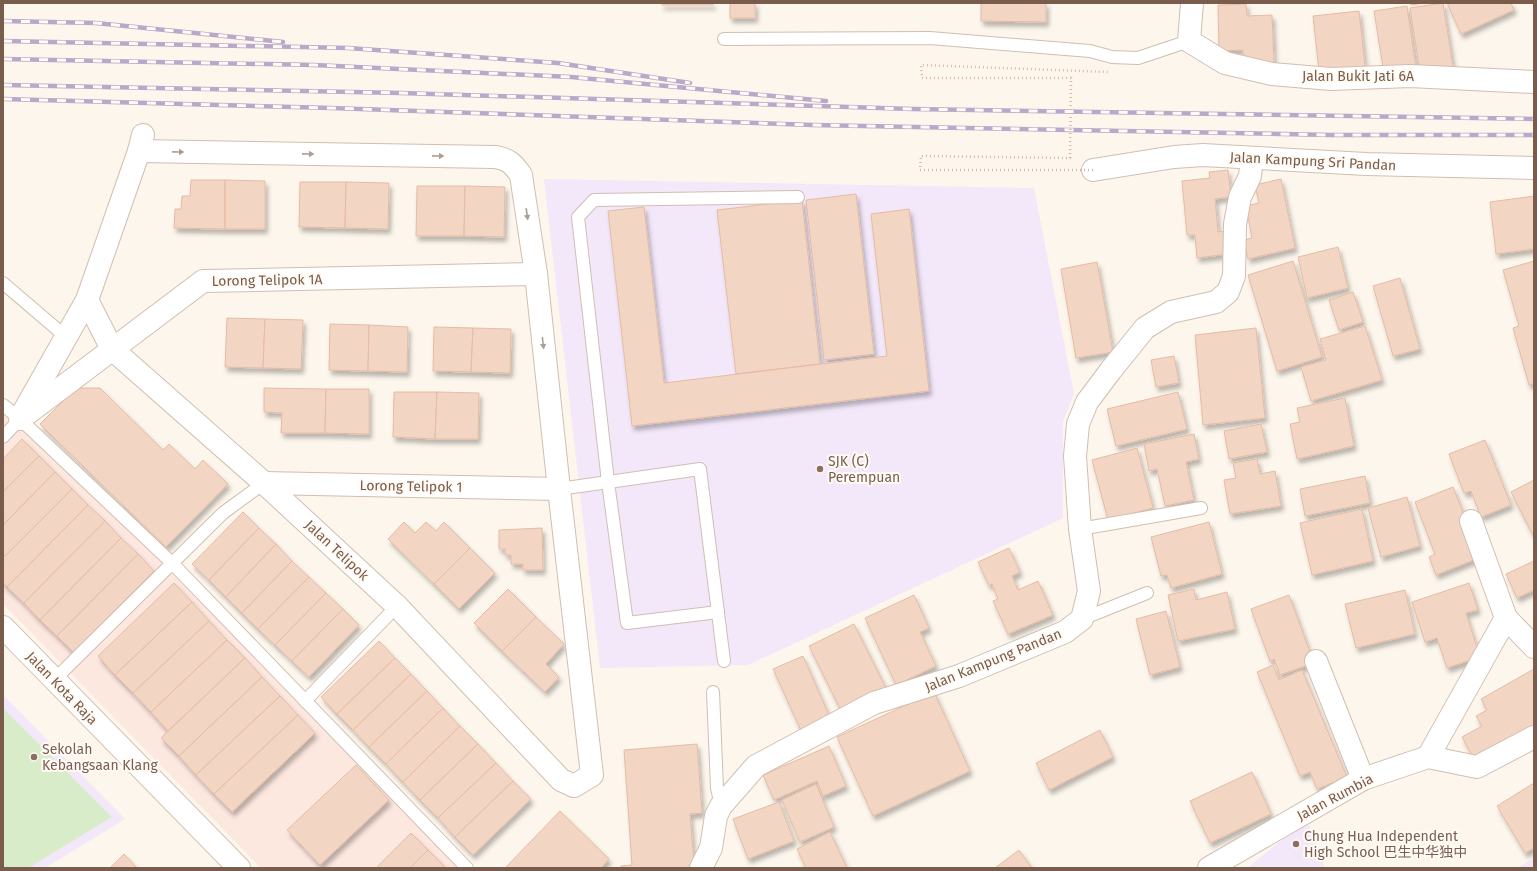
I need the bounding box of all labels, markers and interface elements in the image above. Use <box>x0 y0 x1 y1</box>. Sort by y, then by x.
street label: Jalan Bukit Jati 6A <box>1302 68 1414 85</box>
one-way arrow <box>172 149 185 155</box>
street label: Jalan Kampung Sri Pandan <box>1229 149 1397 174</box>
one-way arrow <box>302 151 315 157</box>
one-way arrow <box>432 153 445 159</box>
one-way arrow <box>524 208 530 220</box>
street label: Lorong Telipok 1A <box>211 271 323 290</box>
one-way arrow <box>540 337 546 349</box>
place label: SJK (C) Perempuan <box>828 453 900 486</box>
marker: SJK (C) Perempuan <box>815 464 825 474</box>
street label: Lorong Telipok 1 <box>359 477 462 496</box>
street label: Jalan Telipok <box>301 516 373 585</box>
street label: Jalan Kampung Pandan <box>922 625 1064 696</box>
street label: Jalan Kota Raja <box>22 648 101 728</box>
place label: Sekolah Kebangsaan Klang <box>42 741 158 774</box>
marker: Sekolah Kebangsaan Klang <box>29 752 39 762</box>
street label: Jalan Rumbia <box>1294 770 1376 825</box>
place label: Chung Hua Independent High School 巴生中华独中 <box>1304 828 1467 861</box>
marker: Chung Hua Independent High School 巴生中华独中 <box>1291 839 1301 849</box>

